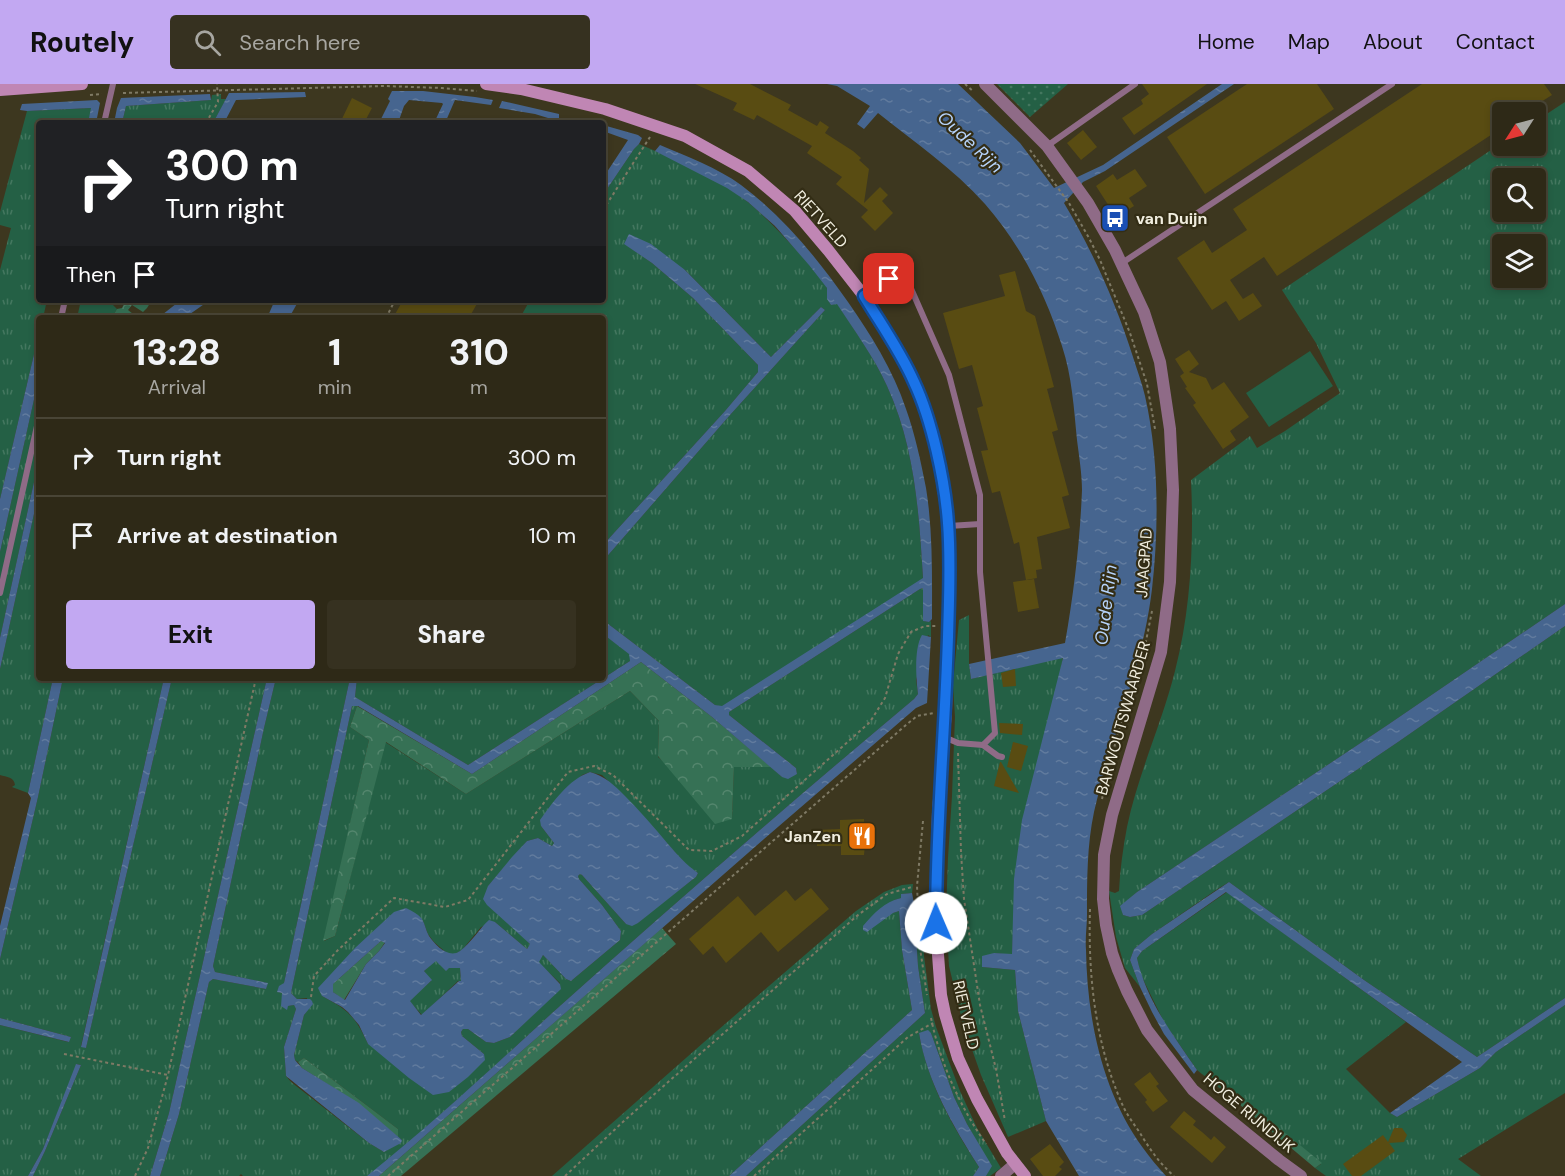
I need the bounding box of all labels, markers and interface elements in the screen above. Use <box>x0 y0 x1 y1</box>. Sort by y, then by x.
search box <box>170 15 590 69</box>
text: Routely <box>30 24 134 61</box>
icon: search <box>191 26 224 59</box>
text: Search here <box>239 28 361 57</box>
text: Home <box>1197 28 1255 56</box>
text: Map <box>1288 28 1330 56</box>
text: About <box>1363 28 1423 56</box>
text: Contact <box>1456 28 1535 56</box>
north arrow <box>1492 102 1546 156</box>
map controls <box>1492 102 1546 288</box>
water label: Oude Rijn <box>932 106 1008 178</box>
text: 300 m <box>165 138 299 193</box>
icon: right <box>66 144 144 222</box>
button: search <box>1492 168 1546 222</box>
street label: RIETVELD <box>790 186 852 252</box>
text: Turn right <box>165 191 285 226</box>
bus stop icon: van Duijn <box>1099 202 1131 234</box>
place label: van Duijn <box>1136 208 1207 229</box>
button: layers <box>1492 234 1546 288</box>
pin <box>863 253 914 304</box>
icon: arrive <box>128 258 161 291</box>
text: Then <box>66 260 116 289</box>
icon: arrive <box>872 262 905 295</box>
text: 13:28 <box>133 329 221 376</box>
text: 1 <box>328 329 341 376</box>
text: 310 <box>449 329 509 376</box>
text: Arrival <box>148 374 206 400</box>
text: min <box>318 374 352 400</box>
text: m <box>470 374 488 400</box>
icon: right <box>66 441 99 474</box>
text: Turn right <box>117 443 222 472</box>
text: 300 m <box>507 443 576 472</box>
icon: arrive <box>66 519 99 552</box>
text: Arrive at destination <box>117 521 338 550</box>
text: 10 m <box>529 521 576 550</box>
street label: JAAGPAD <box>1131 527 1157 599</box>
water label: Oude Rijn <box>1089 563 1123 647</box>
button: Exit <box>66 600 315 669</box>
button: Share <box>327 600 576 669</box>
street label: BARWOUTSWAARDER <box>1091 638 1155 798</box>
restaurant icon: JanZen <box>846 820 878 852</box>
place label: JanZen <box>784 826 841 847</box>
position arrow <box>904 891 968 955</box>
street label: RIETVELD <box>948 978 984 1052</box>
street label: HOGE RIJNDIJK <box>1199 1069 1299 1157</box>

